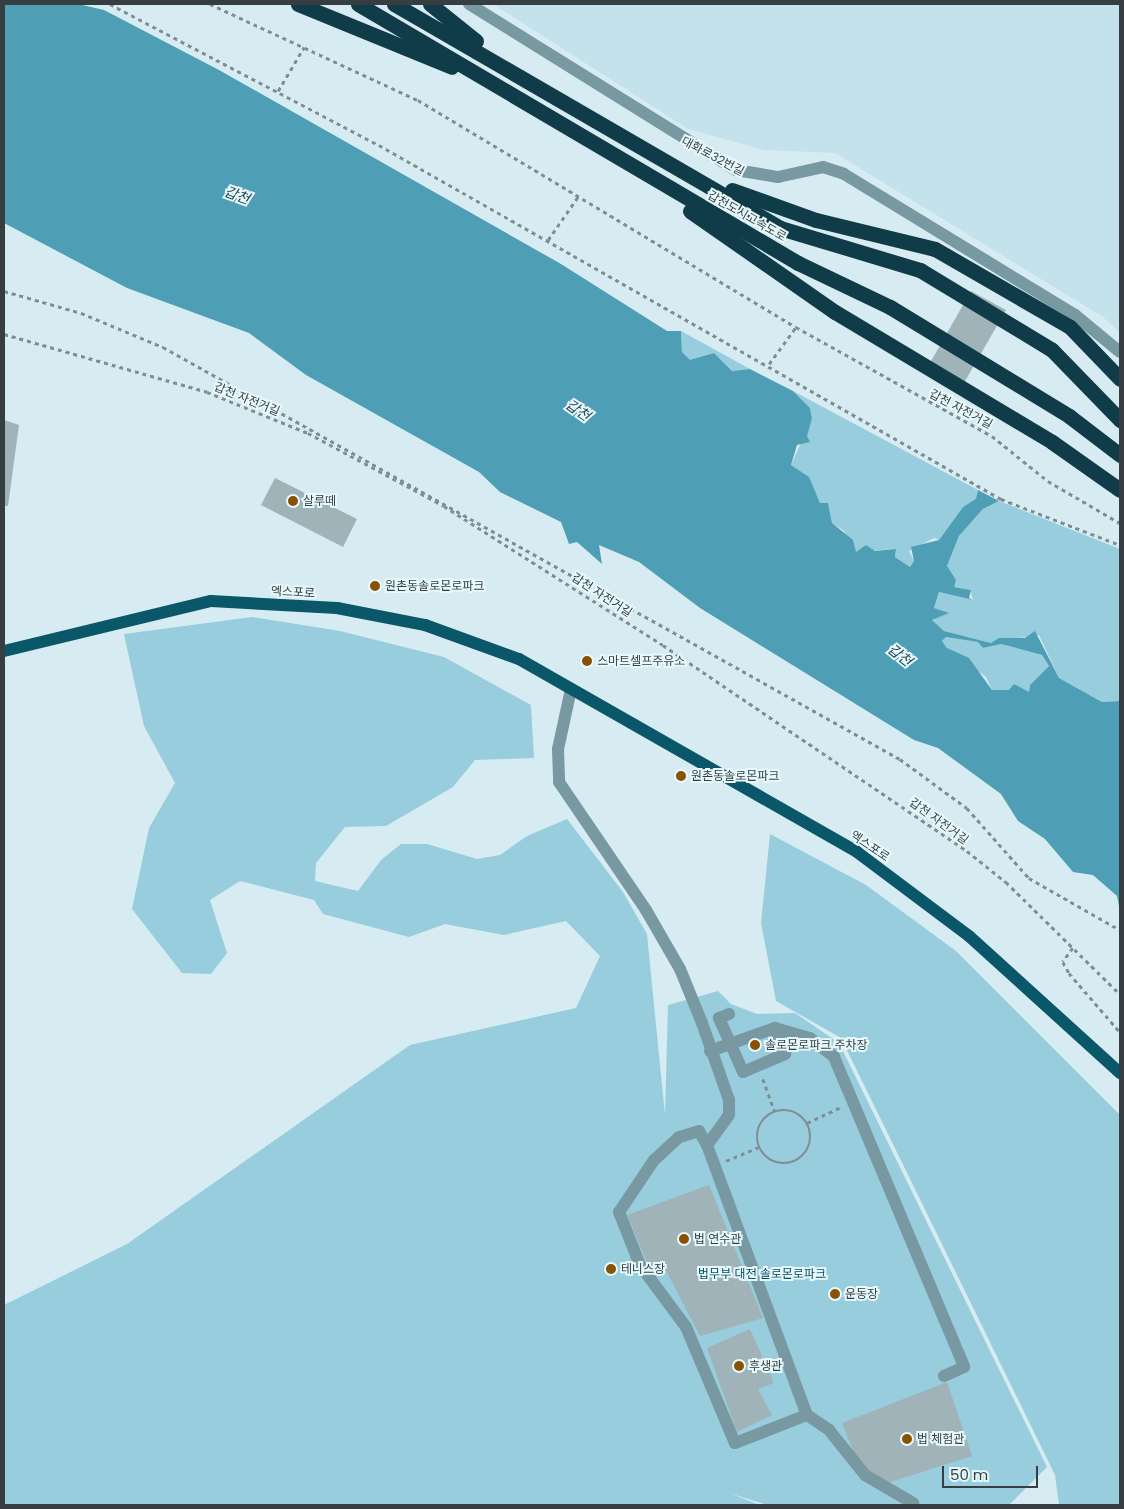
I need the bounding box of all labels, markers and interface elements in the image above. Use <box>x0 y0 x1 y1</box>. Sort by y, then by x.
street label: 대화로32번길 <box>679 133 747 179</box>
water label: 갑천 <box>222 183 252 207</box>
street label: 갑천도시고속도로 <box>705 188 789 244</box>
street label: 갑천 자전거길 <box>212 379 282 419</box>
street label: 갑천 자전거길 <box>927 386 995 432</box>
water label: 갑천 <box>563 396 593 424</box>
place label: 살루떼 <box>303 494 336 508</box>
marker: 살루떼 <box>287 495 299 507</box>
street label: 갑천 자전거길 <box>569 570 635 620</box>
place label: 원촌동솔로몬로파크 <box>385 579 484 593</box>
marker: 원촌동솔로몬로파크 <box>369 580 381 592</box>
street label: 엑스포로 <box>271 584 315 600</box>
water label: 갑천 <box>885 640 915 670</box>
place label: 스마트셀프주유소 <box>597 654 685 668</box>
marker: 스마트셀프주유소 <box>581 655 593 667</box>
place label: 원촌동솔로몬파크 <box>691 769 779 783</box>
marker: 원촌동솔로몬파크 <box>675 770 687 782</box>
street label: 갑천 자전거길 <box>907 795 971 847</box>
street label: 엑스포로 <box>848 828 892 864</box>
place label: 솔로몬로파크 주차장 <box>765 1038 868 1052</box>
marker: 솔로몬로파크 주차장 <box>749 1039 761 1051</box>
place label: 법 연수관 <box>694 1232 741 1246</box>
marker: 법 연수관 <box>678 1233 690 1245</box>
place label: 테니스장 <box>621 1262 665 1276</box>
marker: 테니스장 <box>605 1263 617 1275</box>
park label: 법무부 대전 솔로몬로파크 <box>698 1267 826 1281</box>
place label: 운동장 <box>845 1287 878 1301</box>
marker: 운동장 <box>829 1288 841 1300</box>
place label: 후생관 <box>749 1359 782 1373</box>
marker: 후생관 <box>733 1360 745 1372</box>
place label: 법 체험관 <box>917 1432 964 1446</box>
marker: 법 체험관 <box>901 1433 913 1445</box>
scale bar <box>944 1456 1040 1488</box>
text: 50 m <box>950 1464 988 1485</box>

